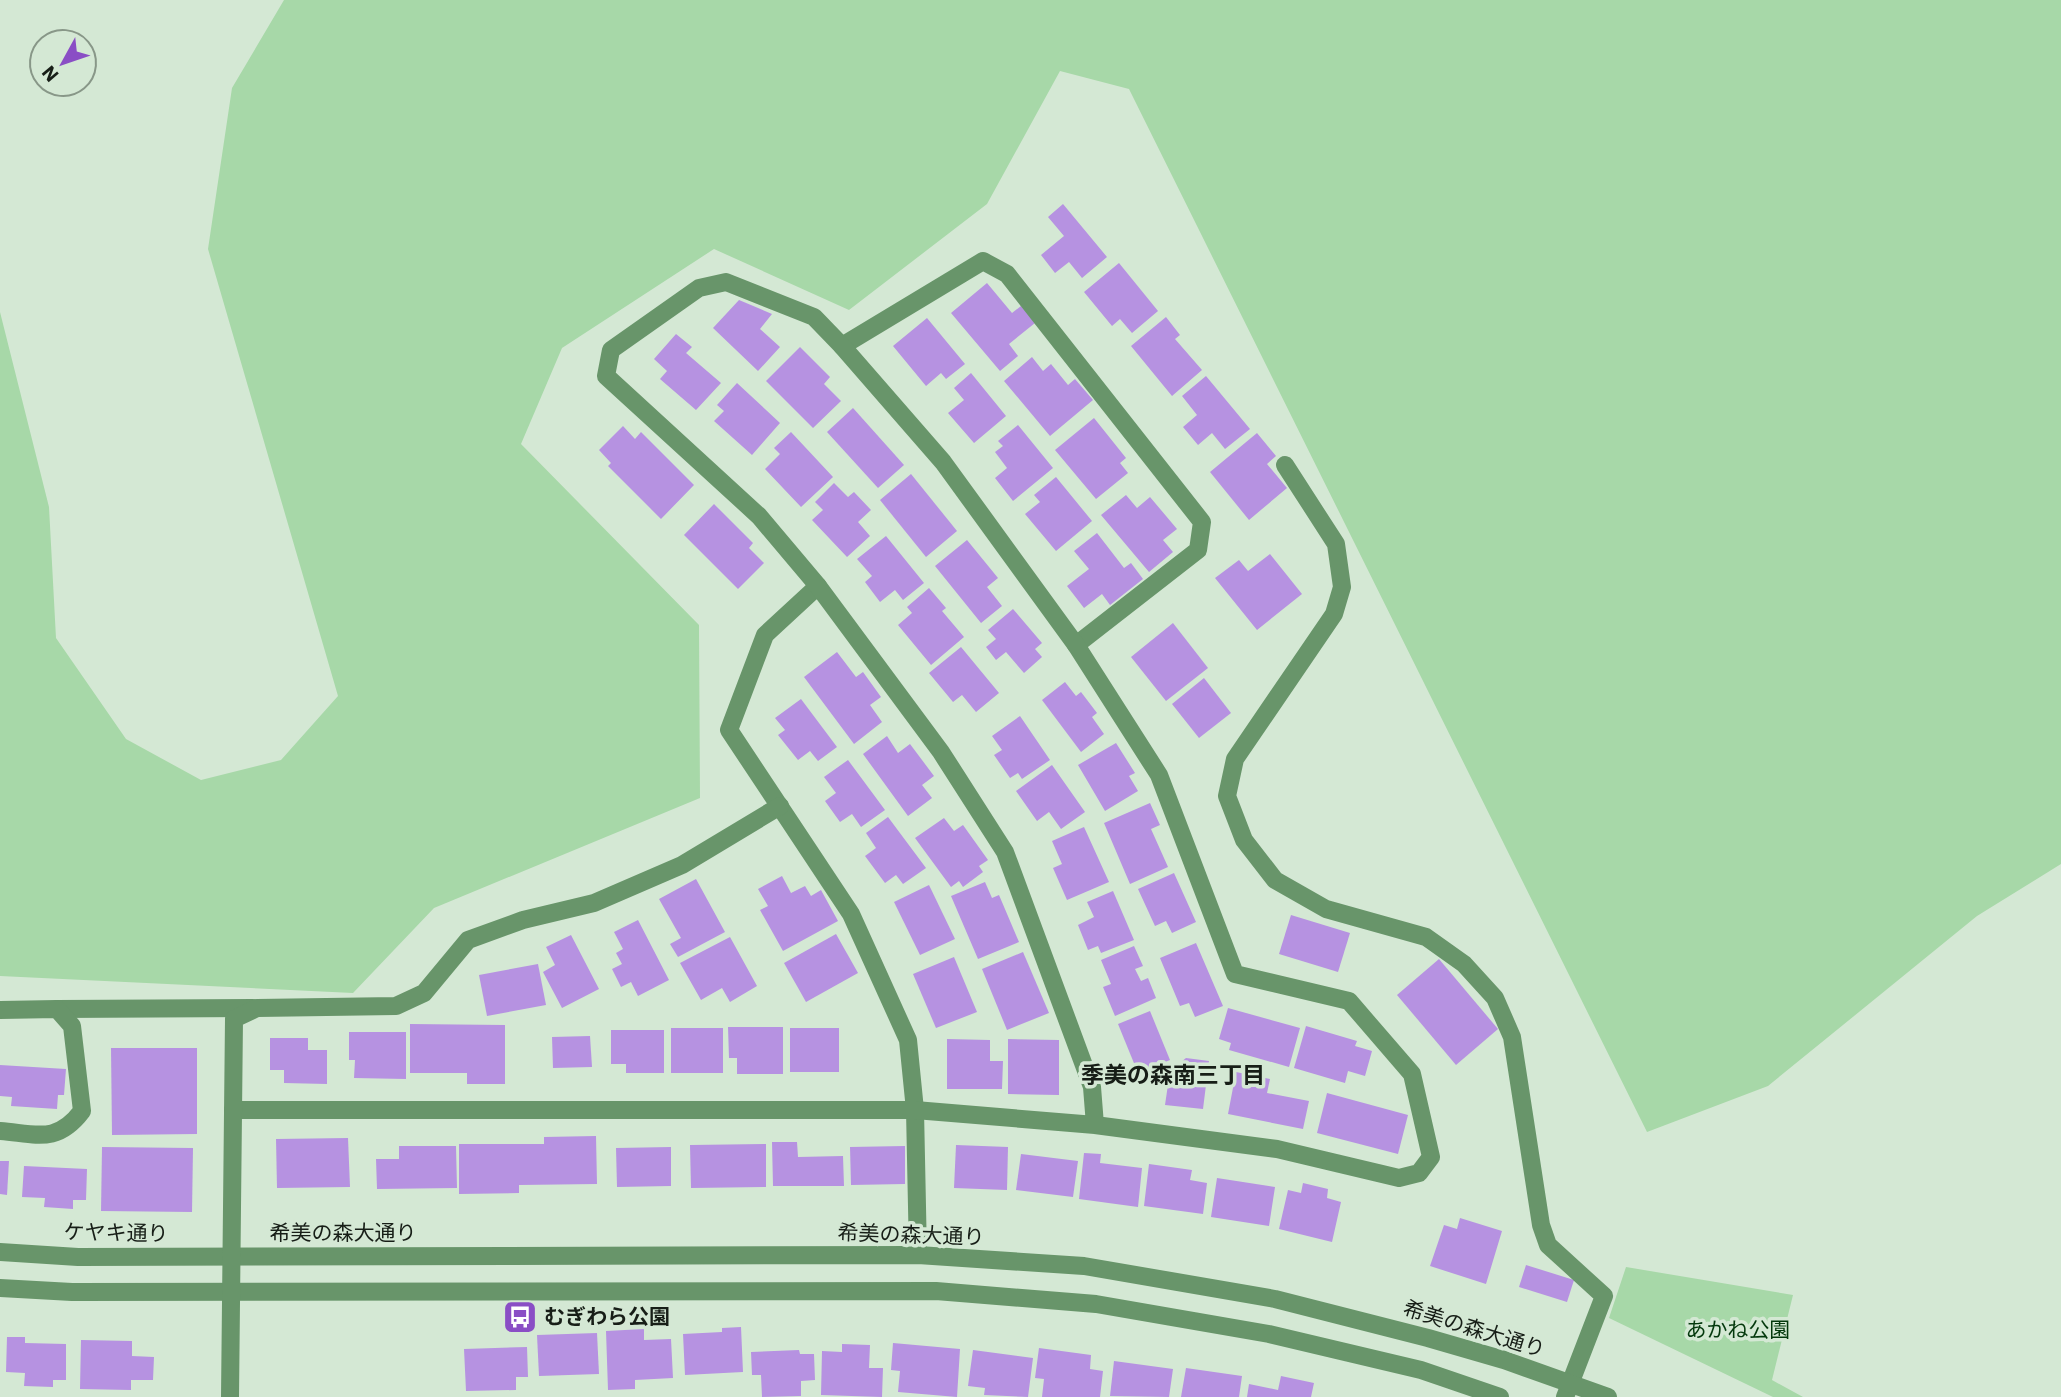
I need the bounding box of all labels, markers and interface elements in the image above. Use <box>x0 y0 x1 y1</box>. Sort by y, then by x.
north arrow <box>28 28 98 98</box>
text: N <box>36 61 64 87</box>
district label: 季美の森南三丁目 <box>1081 1059 1265 1089</box>
street label: ケヤキ通り <box>63 1217 169 1247</box>
street label: 希美の森大通り <box>837 1217 985 1251</box>
street label: 希美の森大通り <box>270 1218 417 1246</box>
street label: 希美の森大通り <box>1400 1293 1549 1363</box>
bus stop icon: むぎわら公園 <box>501 1298 539 1336</box>
place label: むぎわら公園 <box>544 1302 670 1330</box>
park label: あかね公園 <box>1686 1315 1791 1343</box>

